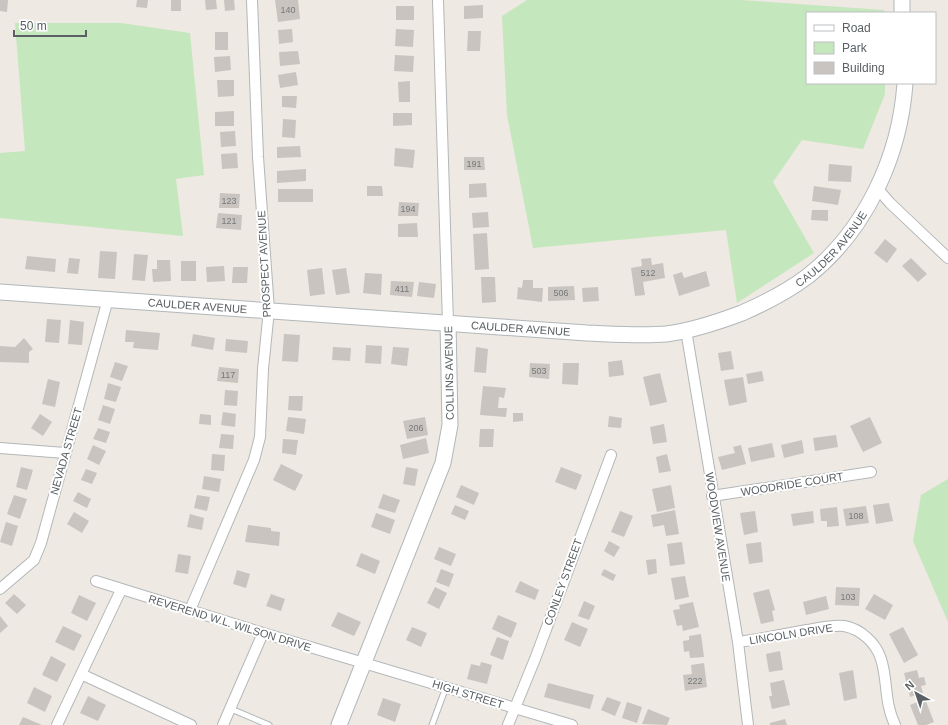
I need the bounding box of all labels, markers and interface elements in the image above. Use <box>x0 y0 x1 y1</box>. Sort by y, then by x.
house number: 140 <box>280 5 296 15</box>
scale bar <box>14 12 86 38</box>
legend <box>806 12 936 84</box>
text: 50 m <box>20 19 47 33</box>
text: Road <box>842 21 871 35</box>
text: Park <box>842 41 868 55</box>
text: Building <box>842 61 885 75</box>
house number: 191 <box>466 159 482 169</box>
house number: 123 <box>221 196 237 206</box>
house number: 194 <box>400 204 416 214</box>
street label: CAULDER AVENUE <box>793 209 869 289</box>
street label: PROSPECT AVENUE <box>255 210 273 318</box>
house number: 121 <box>221 216 237 226</box>
house number: 512 <box>640 268 656 278</box>
house number: 411 <box>395 284 409 294</box>
house number: 506 <box>553 288 569 298</box>
street label: CAULDER AVENUE <box>147 296 248 315</box>
street label: CAULDER AVENUE <box>471 319 571 338</box>
street label: COLLINS AVENUE <box>442 326 456 420</box>
house number: 503 <box>531 366 547 376</box>
house number: 117 <box>221 370 235 380</box>
street label: NEVADA STREET <box>48 406 84 496</box>
house number: 206 <box>408 423 424 433</box>
street label: WOODRIDE COURT <box>740 470 844 498</box>
street label: WOODVIEW AVENUE <box>703 472 733 582</box>
house number: 108 <box>848 511 864 521</box>
street label: CONLEY STREET <box>542 537 584 627</box>
house number: 103 <box>840 592 856 602</box>
street label: REVEREND W.L. WILSON DRIVE <box>147 593 313 653</box>
street label: LINCOLN DRIVE <box>748 621 834 647</box>
north arrow <box>896 673 936 713</box>
house number: 222 <box>687 676 703 686</box>
street label: HIGH STREET <box>431 677 505 711</box>
text: N <box>903 678 917 692</box>

